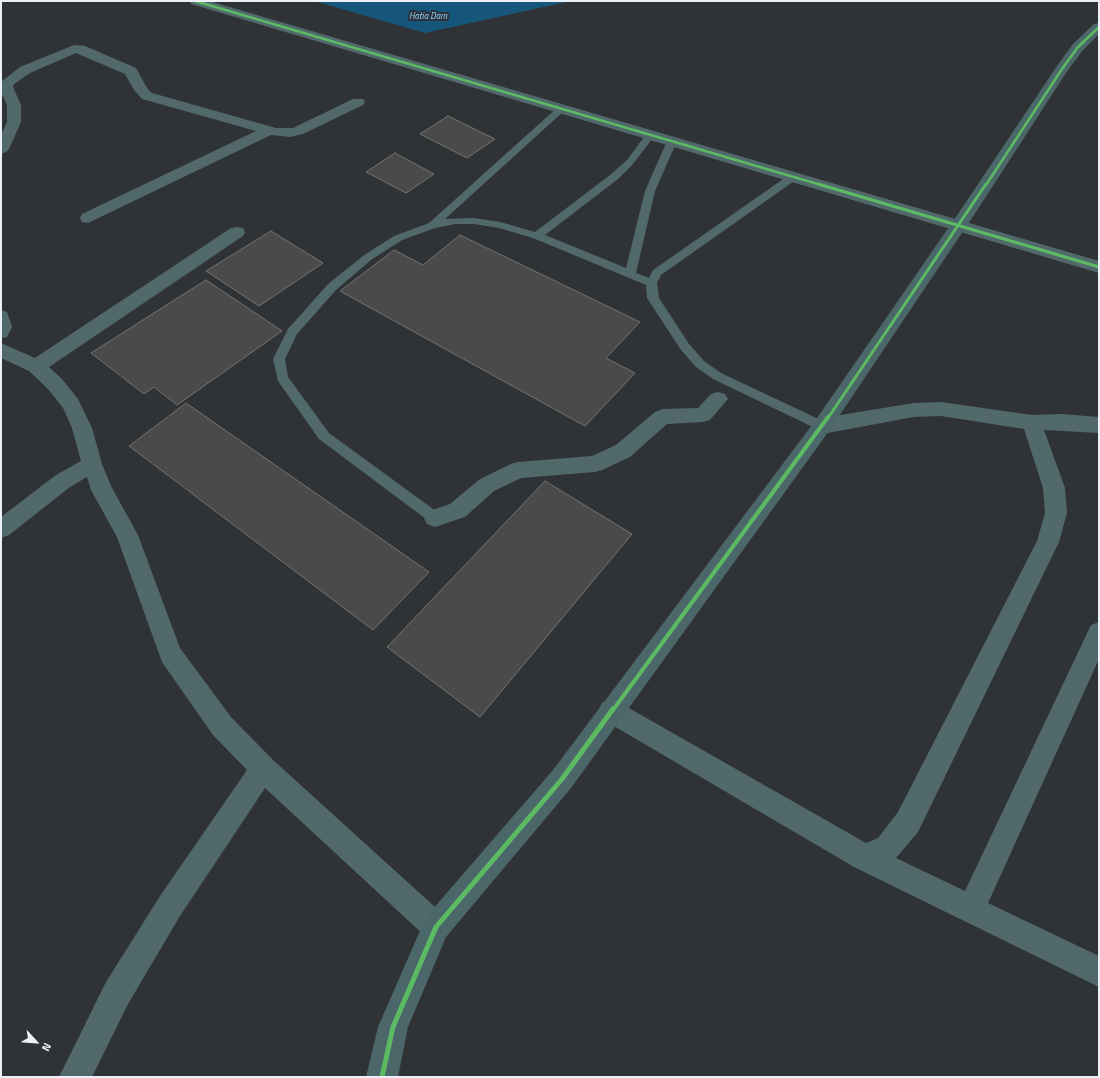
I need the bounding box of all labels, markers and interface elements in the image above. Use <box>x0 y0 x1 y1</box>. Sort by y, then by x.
water label: Hatia Dam <box>409 12 447 22</box>
north arrow <box>16 1022 56 1062</box>
text: N <box>38 1040 56 1054</box>

